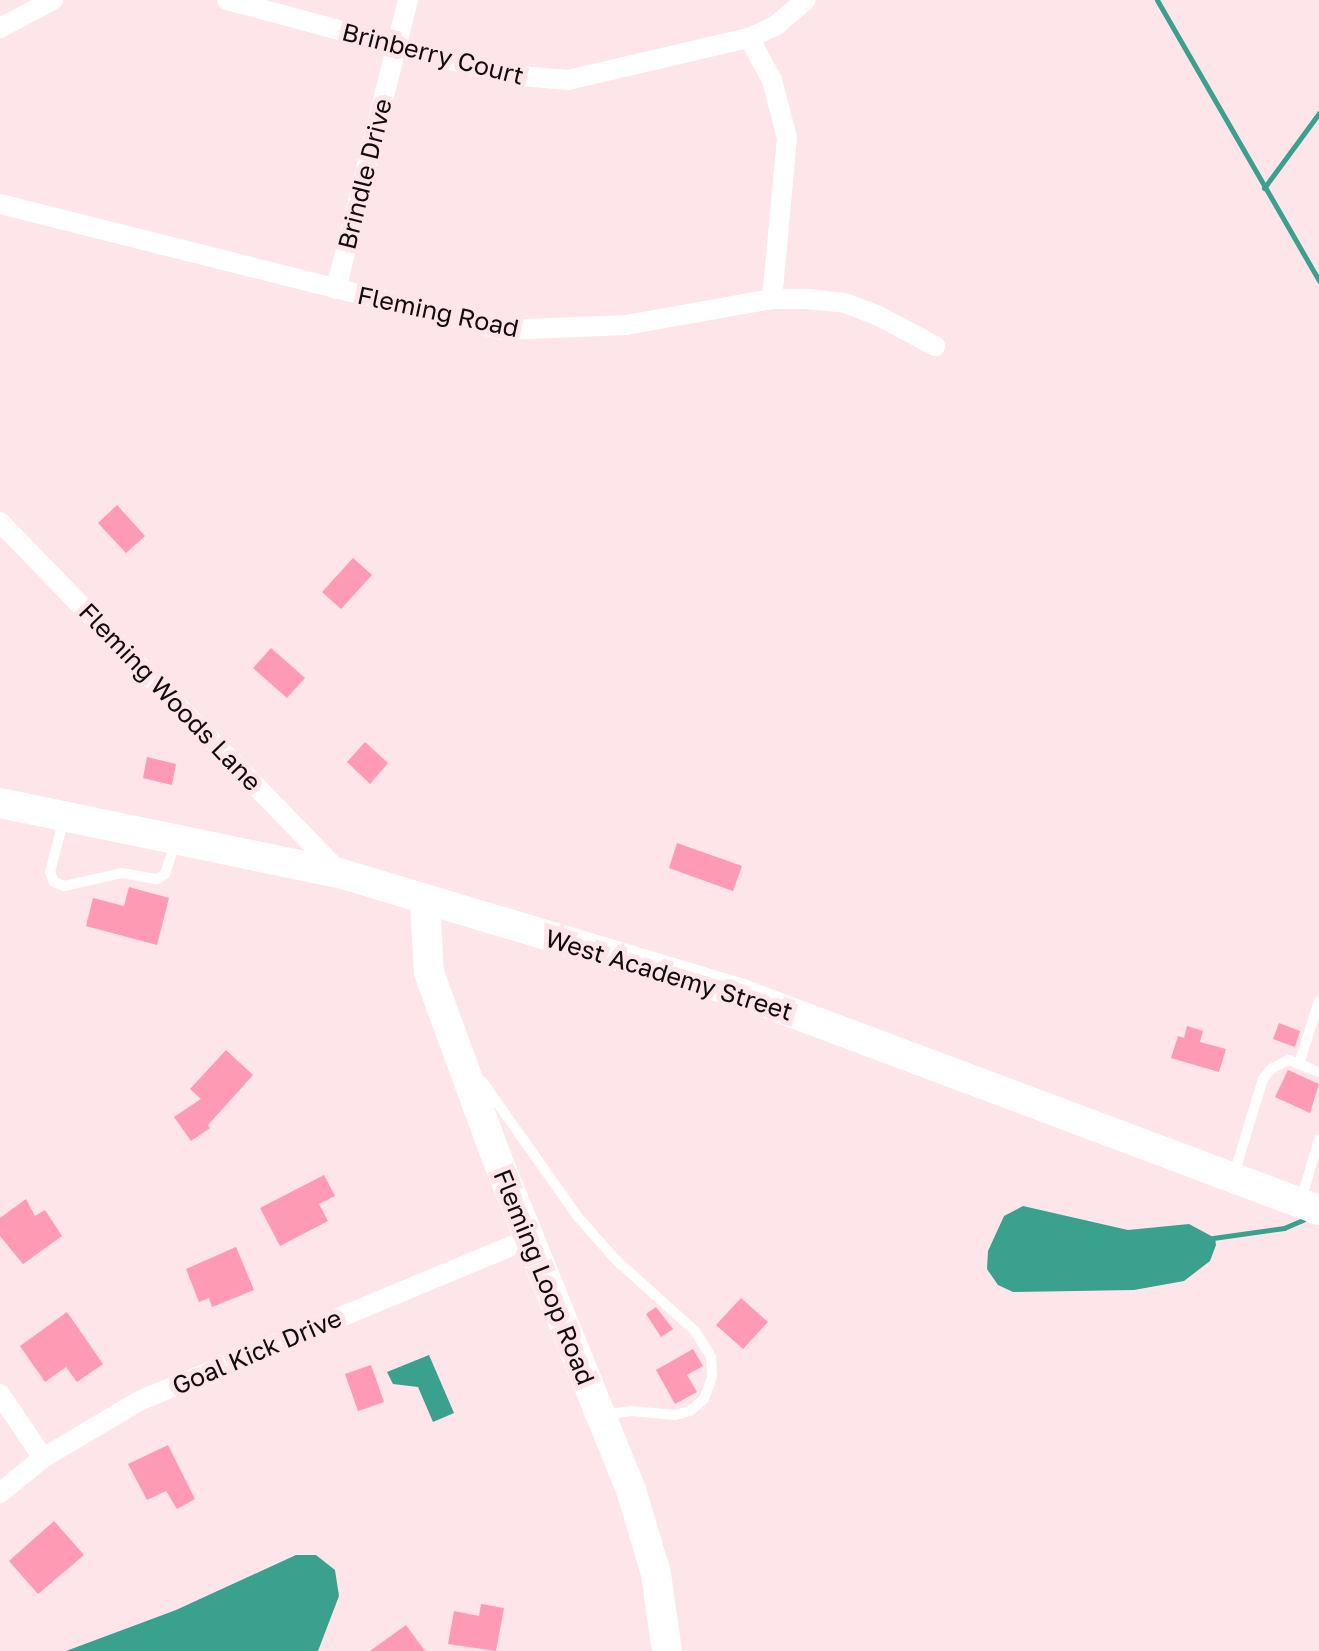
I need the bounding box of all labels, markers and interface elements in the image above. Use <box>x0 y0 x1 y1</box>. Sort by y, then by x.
street label: Brinberry Court <box>339 17 527 91</box>
street label: Brindle Drive <box>332 95 398 253</box>
street label: Fleming Road <box>355 280 521 344</box>
street label: Fleming Woods Lane <box>73 597 267 797</box>
street label: West Academy Street <box>542 923 796 1027</box>
street label: Fleming Loop Road <box>487 1165 601 1389</box>
street label: Goal Kick Drive <box>168 1303 346 1401</box>

